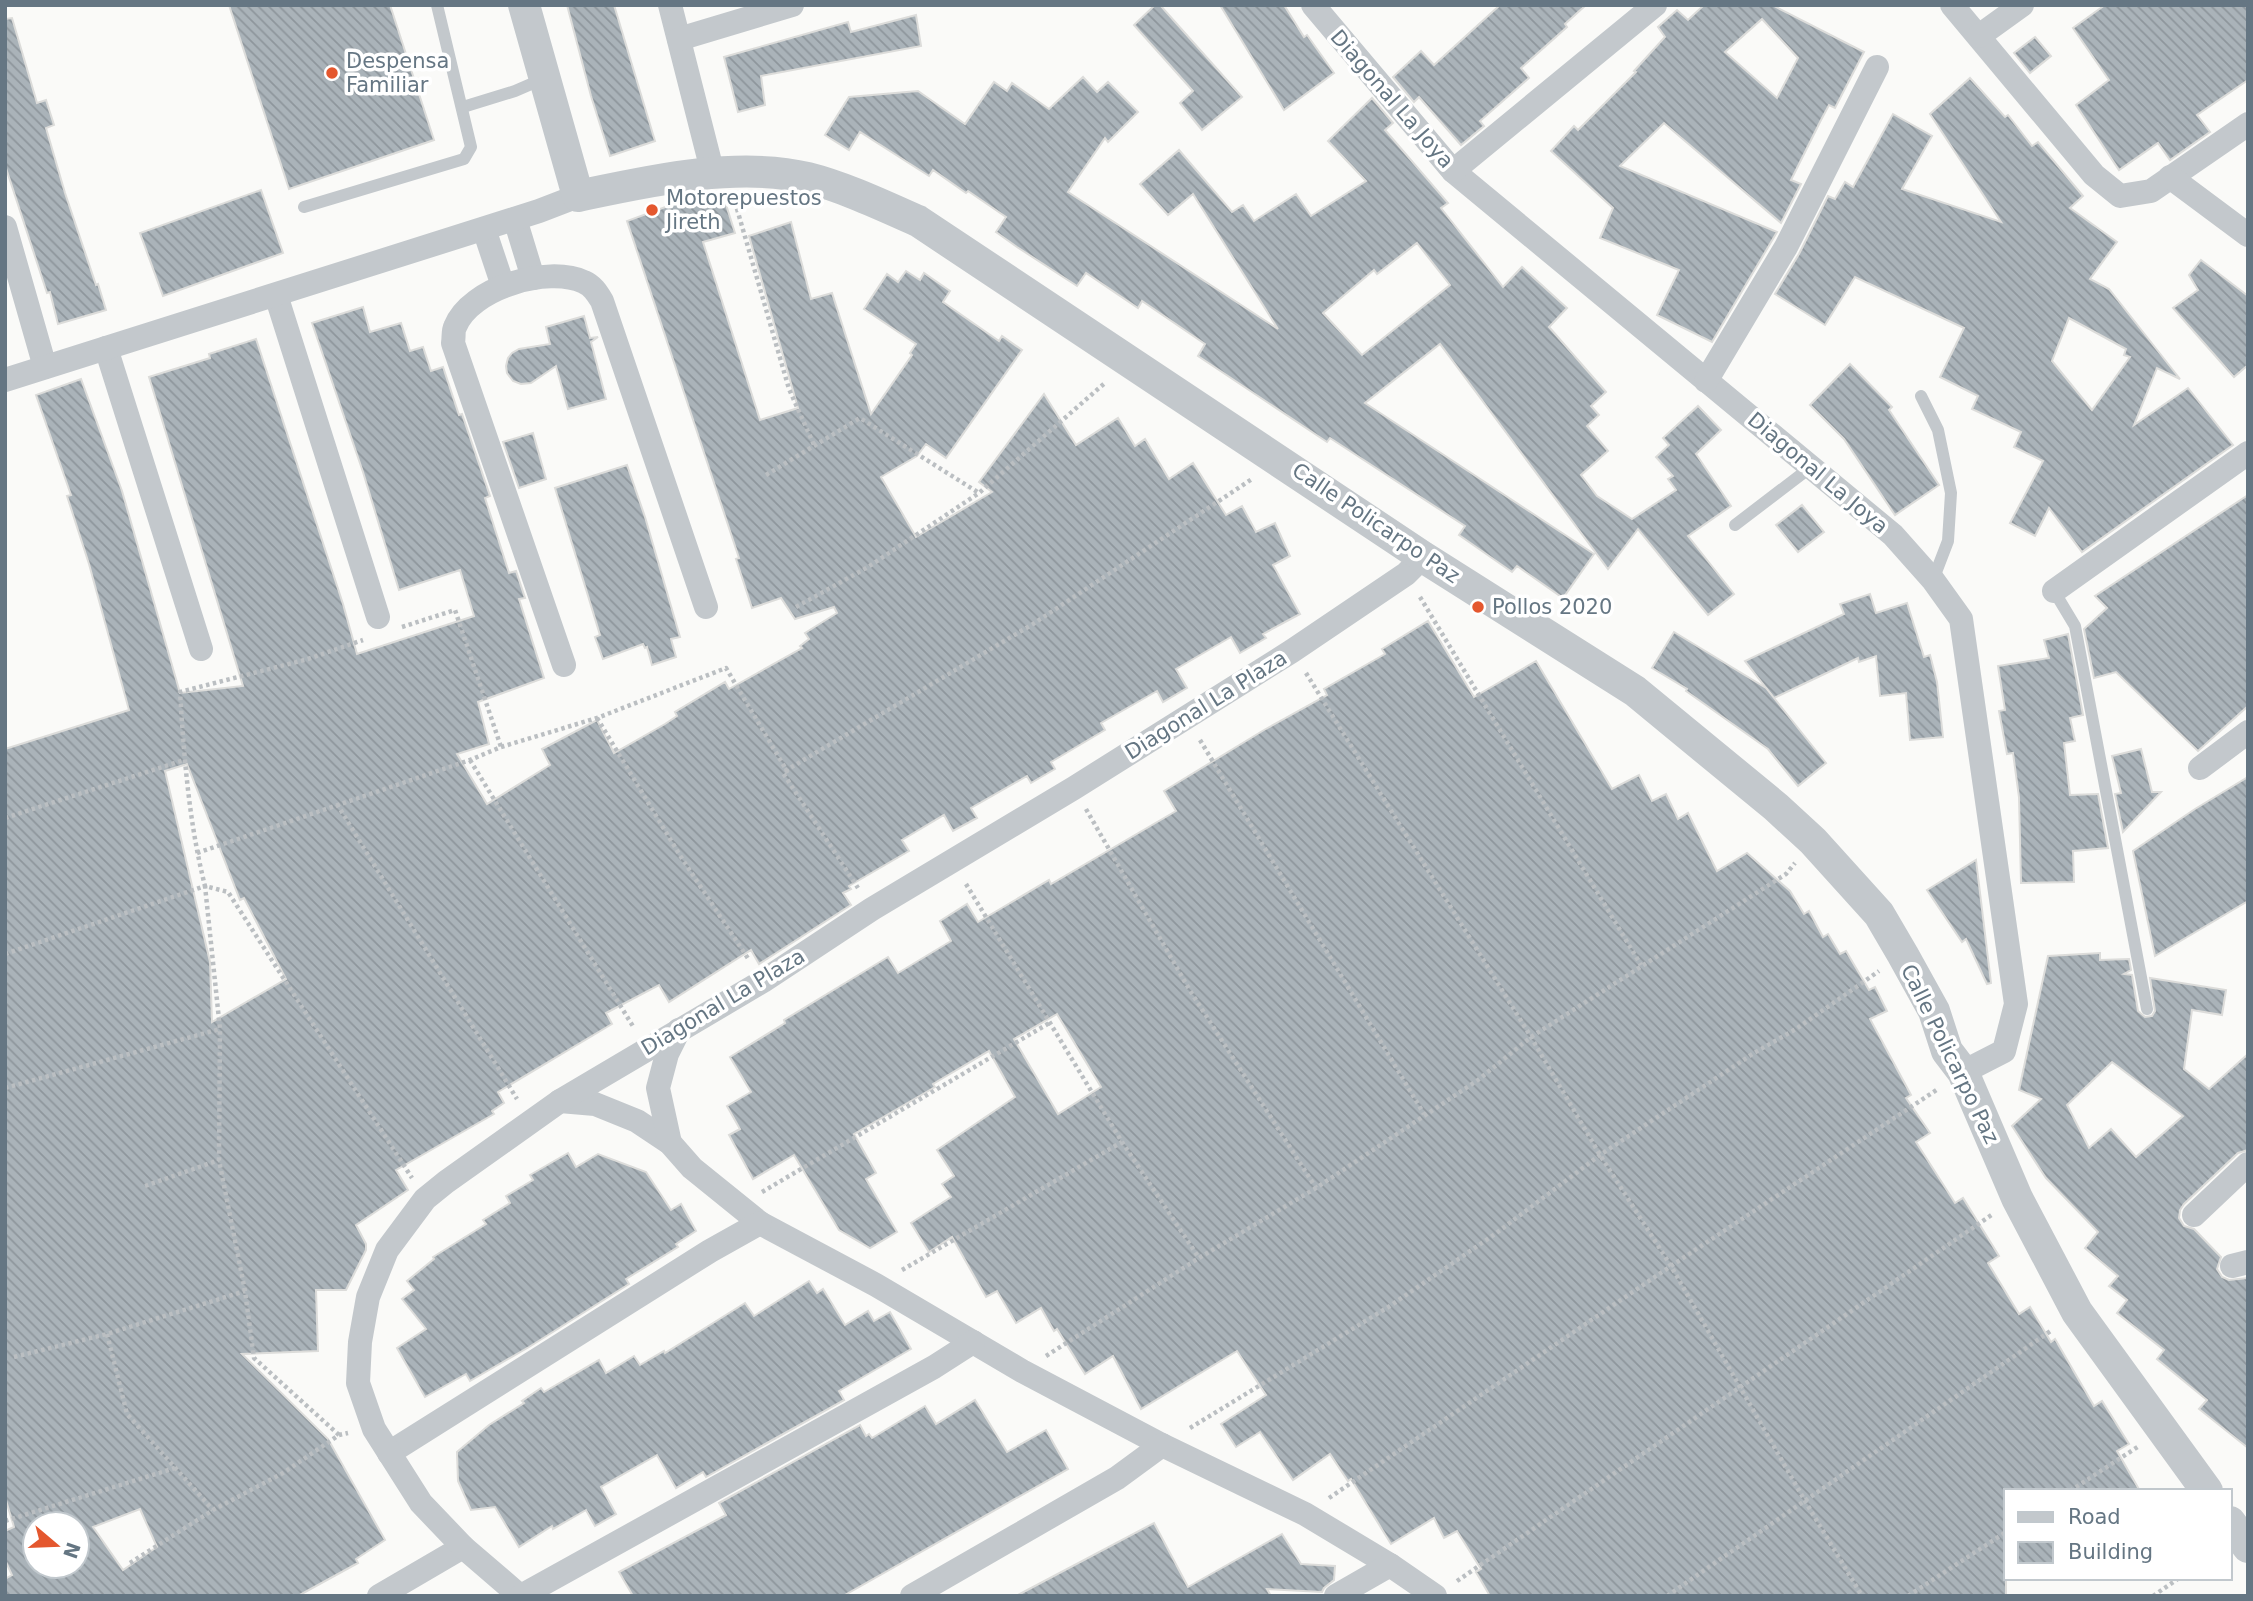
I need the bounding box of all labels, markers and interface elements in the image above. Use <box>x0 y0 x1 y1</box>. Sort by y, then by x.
street label: Diagonal La Joya <box>1325 25 1459 173</box>
place label: Despensa Familiar <box>346 49 449 97</box>
marker: Despensa Familiar <box>324 65 340 81</box>
place label: Motorepuestos Jireth <box>664 186 822 234</box>
marker: Motorepuestos Jireth <box>644 202 660 218</box>
street label: Diagonal La Joya <box>1743 407 1893 539</box>
street label: Calle Policarpo Paz <box>1288 458 1464 588</box>
place label: Pollos 2020 <box>1492 595 1612 619</box>
marker: Pollos 2020 <box>1470 599 1486 615</box>
street label: Diagonal La Plaza <box>1121 645 1291 765</box>
street label: Diagonal La Plaza <box>637 944 809 1060</box>
street label: Calle Policarpo Paz <box>1896 960 2004 1148</box>
legend <box>2004 1489 2232 1580</box>
text: Road <box>2068 1505 2121 1529</box>
north arrow <box>21 1510 91 1580</box>
text: N <box>59 1539 85 1562</box>
text: Building <box>2068 1540 2153 1564</box>

